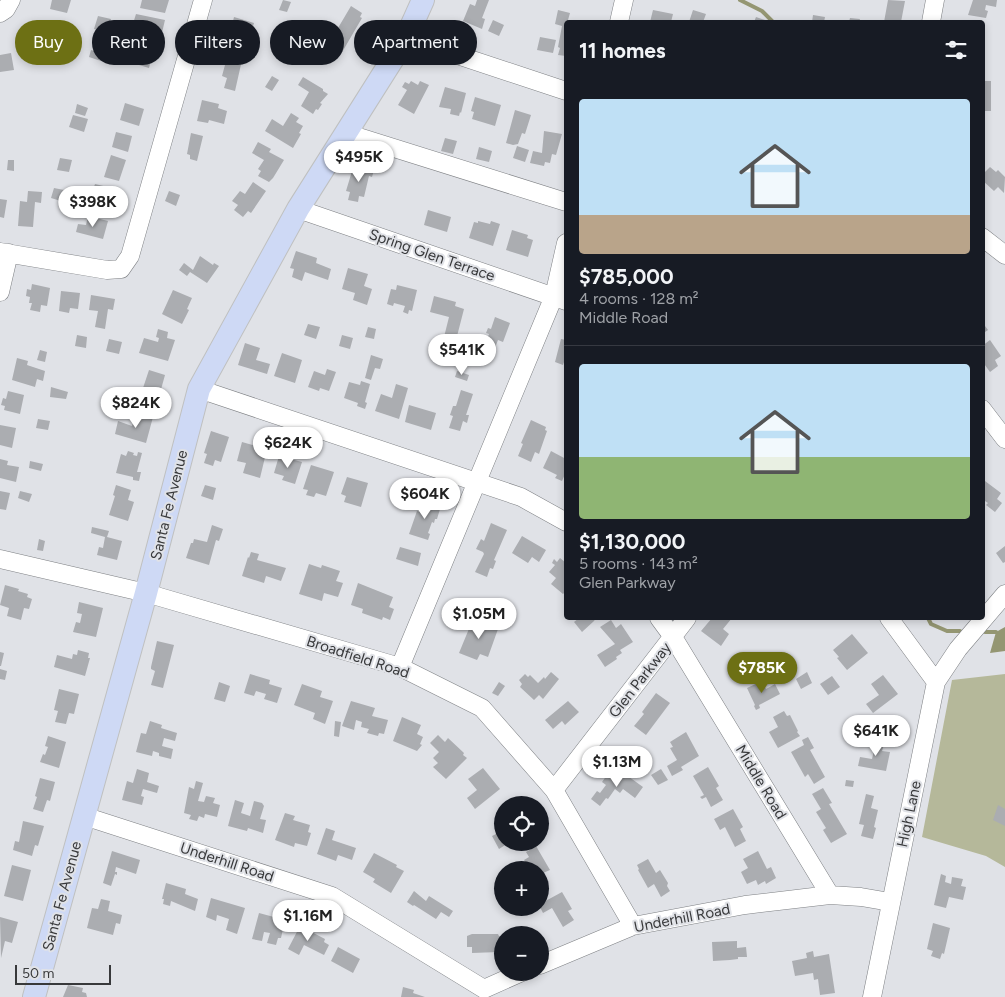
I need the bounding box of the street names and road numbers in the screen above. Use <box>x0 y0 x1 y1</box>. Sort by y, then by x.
street label: Spring Glen Terrace <box>367 225 497 285</box>
street label: Santa Fe Avenue <box>147 448 191 562</box>
street label: Broadfield Road <box>304 632 412 682</box>
street label: Glen Parkway <box>605 639 675 721</box>
street label: Middle Road <box>732 742 790 822</box>
street label: High Lane <box>893 779 925 849</box>
street label: Underhill Road <box>178 838 276 886</box>
street label: Santa Fe Avenue <box>39 839 85 953</box>
street label: Underhill Road <box>632 900 732 936</box>

